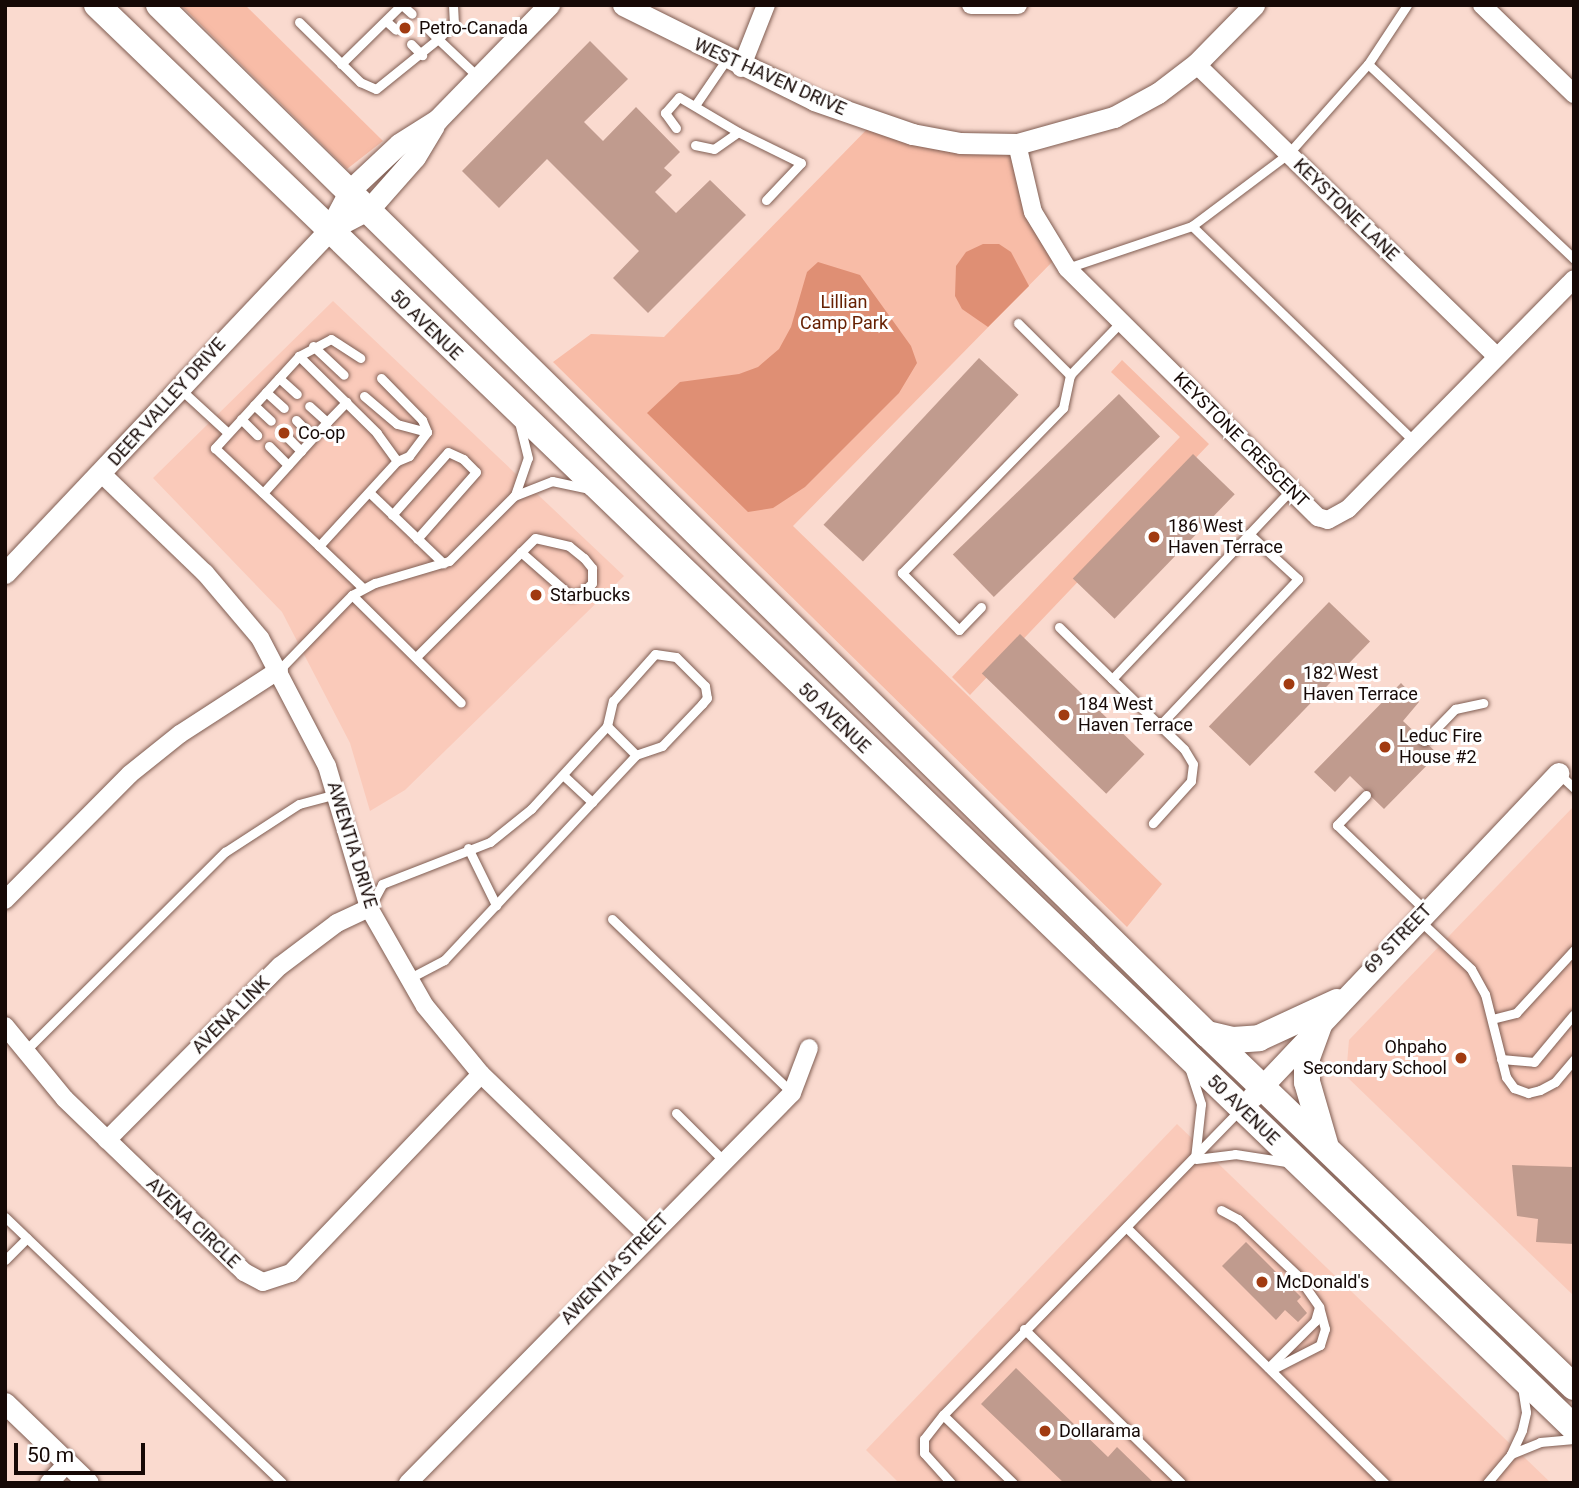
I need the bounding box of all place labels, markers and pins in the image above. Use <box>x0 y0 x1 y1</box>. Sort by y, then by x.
place label: Petro-Canada <box>419 17 528 39</box>
marker: Petro-Canada <box>397 20 413 36</box>
place label: Co-op <box>298 422 345 444</box>
marker: Co-op <box>276 425 292 441</box>
place label: 186 West Haven Terrace <box>1168 516 1283 558</box>
marker: 186 West Haven Terrace <box>1146 529 1162 545</box>
place label: Starbucks <box>550 584 630 606</box>
marker: Starbucks <box>528 587 544 603</box>
place label: 182 West Haven Terrace <box>1303 663 1418 706</box>
marker: 182 West Haven Terrace <box>1281 676 1297 692</box>
place label: 184 West Haven Terrace <box>1078 694 1193 736</box>
marker: 184 West Haven Terrace <box>1056 707 1072 723</box>
place label: Leduc Fire House #2 <box>1399 726 1482 768</box>
marker: Leduc Fire House #2 <box>1377 739 1393 755</box>
place label: Ohpaho Secondary School <box>1303 1037 1447 1080</box>
marker: Ohpaho Secondary School <box>1453 1050 1469 1066</box>
place label: McDonald's <box>1276 1271 1369 1293</box>
marker: McDonald's <box>1254 1274 1270 1290</box>
place label: Dollarama <box>1059 1420 1141 1442</box>
marker: Dollarama <box>1037 1423 1053 1439</box>

